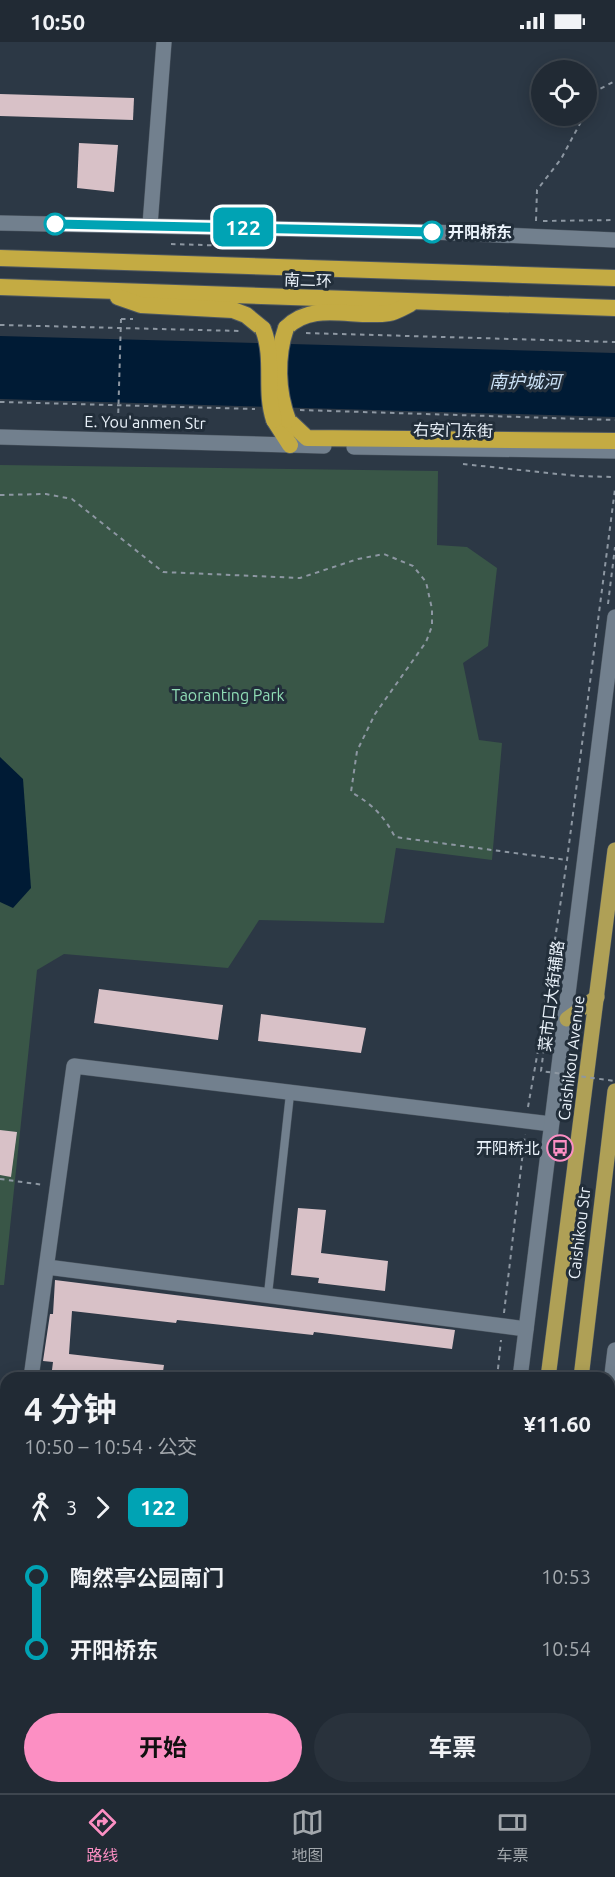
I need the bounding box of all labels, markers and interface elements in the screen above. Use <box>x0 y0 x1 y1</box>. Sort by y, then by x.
text: 10:50 <box>30 9 85 34</box>
map controls <box>531 60 597 126</box>
button: locate <box>531 60 597 126</box>
line badge: 122 <box>208 208 278 246</box>
unlabelled marker <box>44 213 66 235</box>
text: 122 <box>225 215 261 239</box>
marker: 开阳桥东 <box>421 221 443 243</box>
place label: 开阳桥东 <box>448 223 512 241</box>
street label: 南二环 <box>284 270 332 290</box>
water label: 南护城河 <box>489 371 564 391</box>
street label: E. You'anmen Str <box>84 412 206 432</box>
street label: 右安门东街 <box>413 420 493 440</box>
park label: Taoranting Park <box>171 686 285 704</box>
street label: 菜市口大街辅路 <box>535 939 567 1053</box>
street label: Caishikou Avenue <box>554 995 588 1121</box>
bus stop icon: 开阳桥北 <box>545 1133 575 1163</box>
place label: 开阳桥北 <box>476 1139 540 1157</box>
street label: Caishikou Str <box>564 1186 594 1280</box>
text: 4 分钟 <box>24 1390 116 1427</box>
text: ¥11.60 <box>524 1411 591 1436</box>
text: 10:50 – 10:54 · 公交 <box>24 1435 197 1458</box>
icon: walk <box>24 1491 57 1524</box>
icon: forward <box>86 1491 119 1524</box>
text: 122 <box>140 1495 176 1519</box>
text: 3 <box>66 1496 77 1519</box>
text: 陶然亭公园南门 <box>70 1565 224 1590</box>
text: 10:53 <box>541 1565 591 1588</box>
text: 开阳桥东 <box>70 1637 158 1662</box>
text: 10:54 <box>541 1637 591 1660</box>
button: 开始 <box>24 1713 302 1782</box>
button: 车票 <box>314 1713 591 1782</box>
tab: 路线 <box>86 1806 119 1866</box>
tab: 地图 <box>291 1806 324 1866</box>
tab: 车票 <box>496 1806 529 1866</box>

